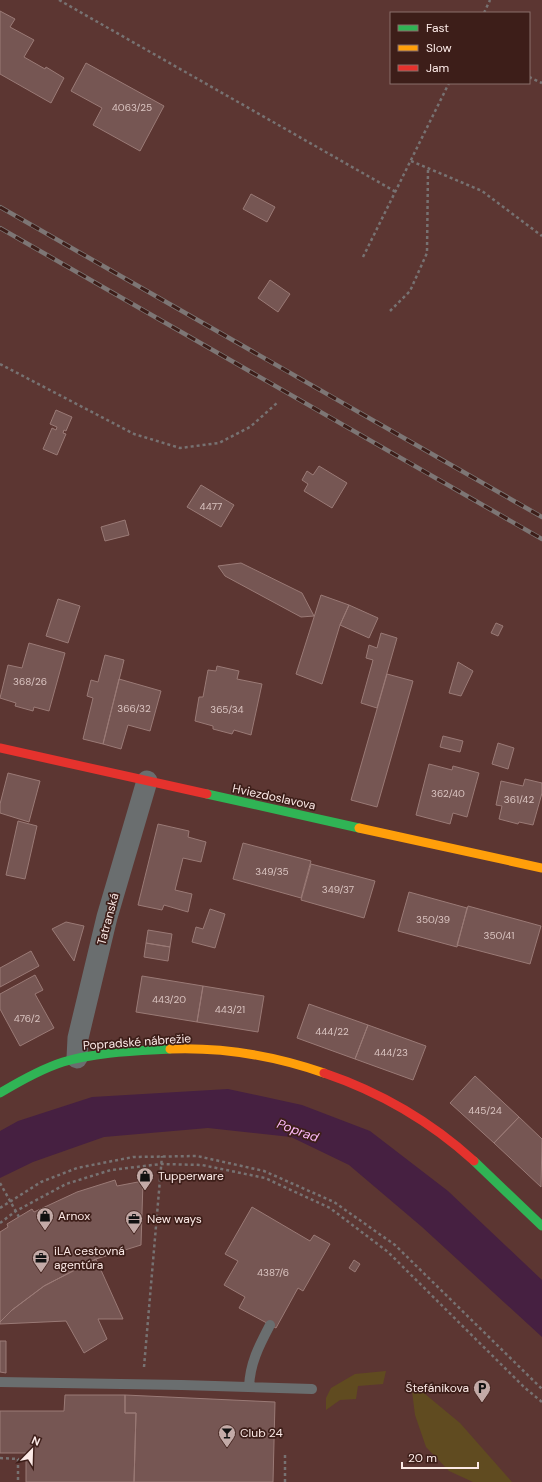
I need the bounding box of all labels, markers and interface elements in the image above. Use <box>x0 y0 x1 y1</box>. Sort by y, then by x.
legend <box>390 12 530 84</box>
text: Fast <box>426 20 449 36</box>
text: Slow <box>426 40 452 56</box>
text: Jam <box>426 60 449 76</box>
house number: 4063/25 <box>112 101 152 114</box>
house number: 4477 <box>200 500 222 513</box>
house number: 368/26 <box>13 675 47 688</box>
house number: 366/32 <box>117 702 151 715</box>
house number: 365/34 <box>210 703 244 716</box>
street label: Hviezdoslavova <box>231 780 317 814</box>
house number: 362/40 <box>431 787 465 800</box>
house number: 361/42 <box>504 793 534 806</box>
house number: 349/35 <box>255 865 289 878</box>
house number: 349/37 <box>322 883 354 896</box>
street label: Tatranská <box>93 891 123 947</box>
house number: 350/39 <box>416 913 450 926</box>
house number: 350/41 <box>484 929 514 942</box>
house number: 443/20 <box>152 993 186 1006</box>
house number: 443/21 <box>215 1003 245 1016</box>
house number: 476/2 <box>14 1012 41 1025</box>
house number: 444/22 <box>315 1025 349 1038</box>
street label: Popradské nábrežie <box>82 1030 192 1054</box>
house number: 444/23 <box>374 1046 408 1059</box>
house number: 445/24 <box>468 1104 502 1117</box>
water label: Poprad <box>275 1115 322 1146</box>
shop icon: Tupperware <box>135 1166 155 1191</box>
place label: Tupperware <box>158 1168 224 1184</box>
shop icon: Arnox <box>35 1206 55 1231</box>
place label: Arnox <box>58 1208 90 1224</box>
office icon: New ways <box>124 1209 144 1234</box>
place label: New ways <box>147 1211 202 1227</box>
place label: iLA cestovná agentúra <box>54 1243 125 1273</box>
office icon: iLA cestovná agentúra <box>31 1248 51 1273</box>
house number: 4387/6 <box>257 1266 289 1279</box>
parking icon: Štefánikova <box>472 1378 492 1403</box>
place label: Štefánikova <box>406 1380 469 1396</box>
bar icon: Club 24 <box>217 1423 237 1448</box>
place label: Club 24 <box>240 1425 283 1441</box>
north arrow <box>12 1430 52 1470</box>
text: N <box>29 1433 42 1449</box>
scale bar <box>402 1444 478 1470</box>
text: 20 m <box>408 1450 437 1466</box>

